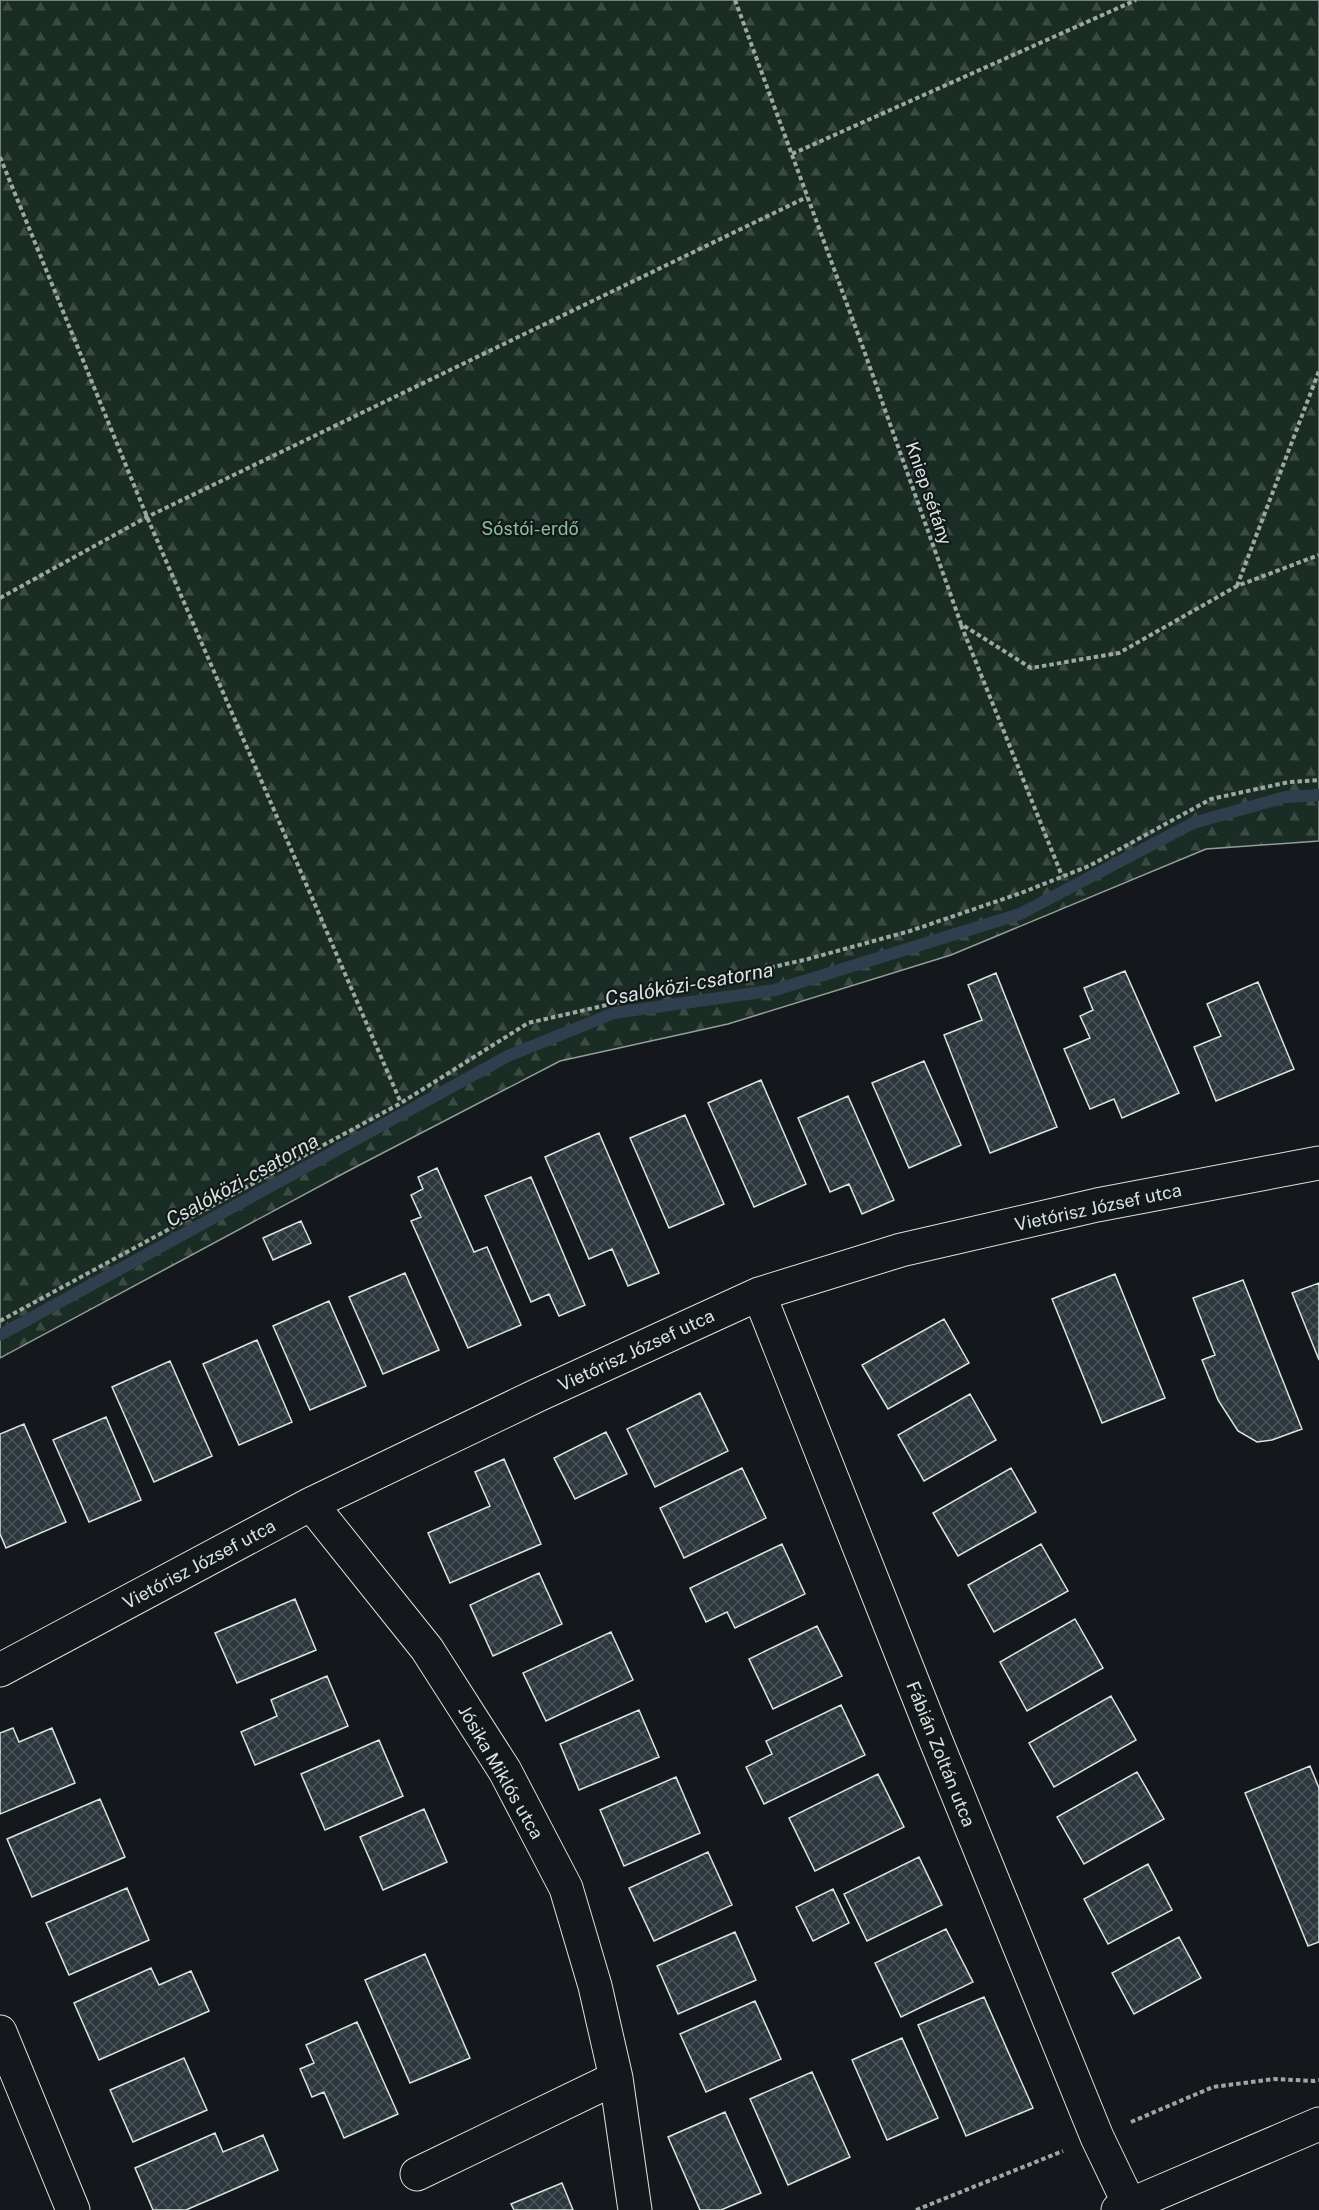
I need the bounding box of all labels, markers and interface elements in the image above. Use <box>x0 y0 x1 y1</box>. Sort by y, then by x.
street label: Kniep sétány <box>902 439 957 548</box>
park label: Sóstói-erdő <box>481 518 579 539</box>
water label: Csalóközi-csatorna <box>603 957 775 1011</box>
water label: Csalóközi-csatorna <box>162 1128 322 1232</box>
street label: Vietórisz József utca <box>1013 1179 1183 1235</box>
street label: Vietórisz József utca <box>555 1305 717 1395</box>
street label: Vietórisz József utca <box>119 1515 279 1613</box>
street label: Fábián Zoltán utca <box>902 1678 980 1830</box>
street label: Jósika Miklós utca <box>454 1701 548 1843</box>

